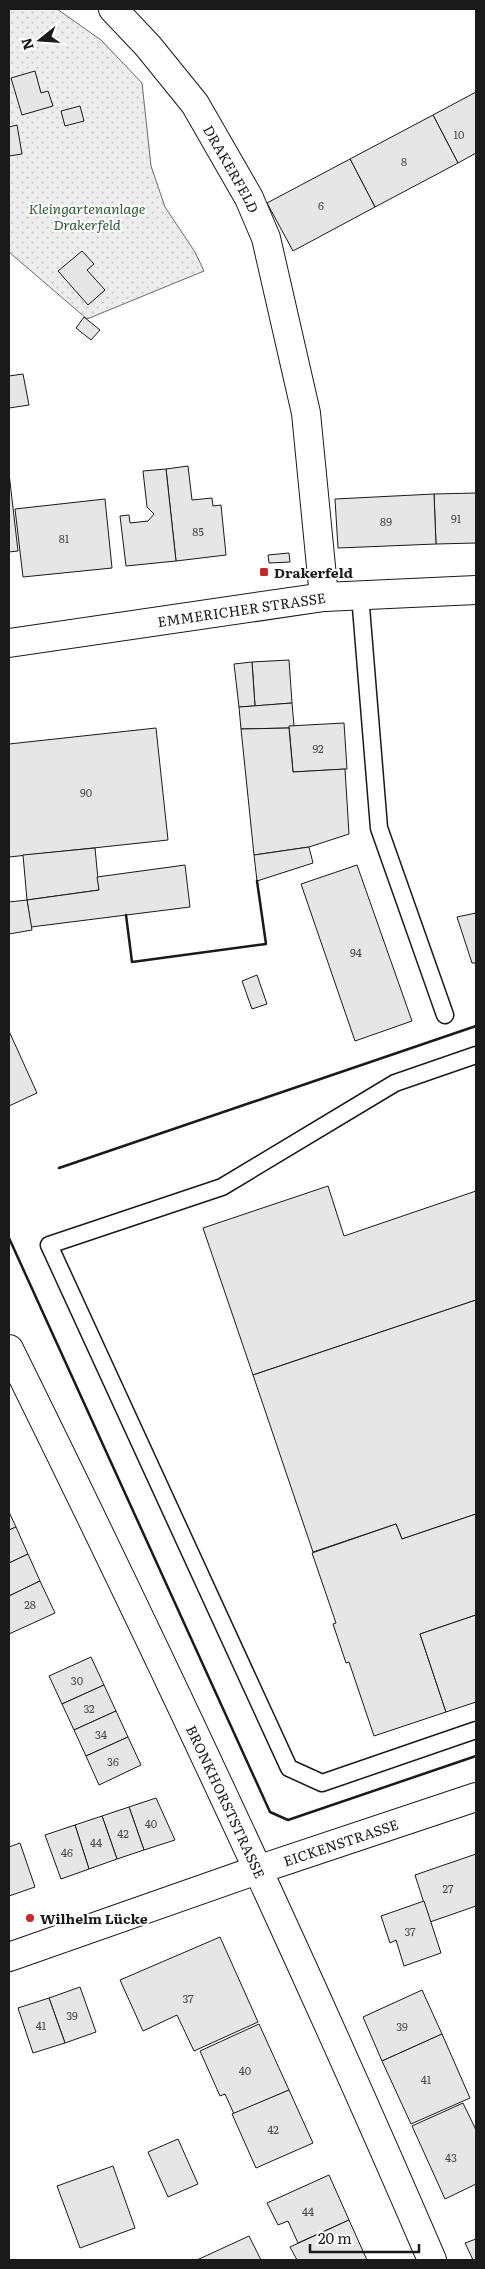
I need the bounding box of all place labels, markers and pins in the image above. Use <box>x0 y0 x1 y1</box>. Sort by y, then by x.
place label: Drakerfeld <box>274 562 353 582</box>
marker: Drakerfeld <box>258 566 270 578</box>
place label: Wilhelm Lücke <box>40 1908 148 1928</box>
marker: Wilhelm Lücke <box>24 1912 36 1924</box>

